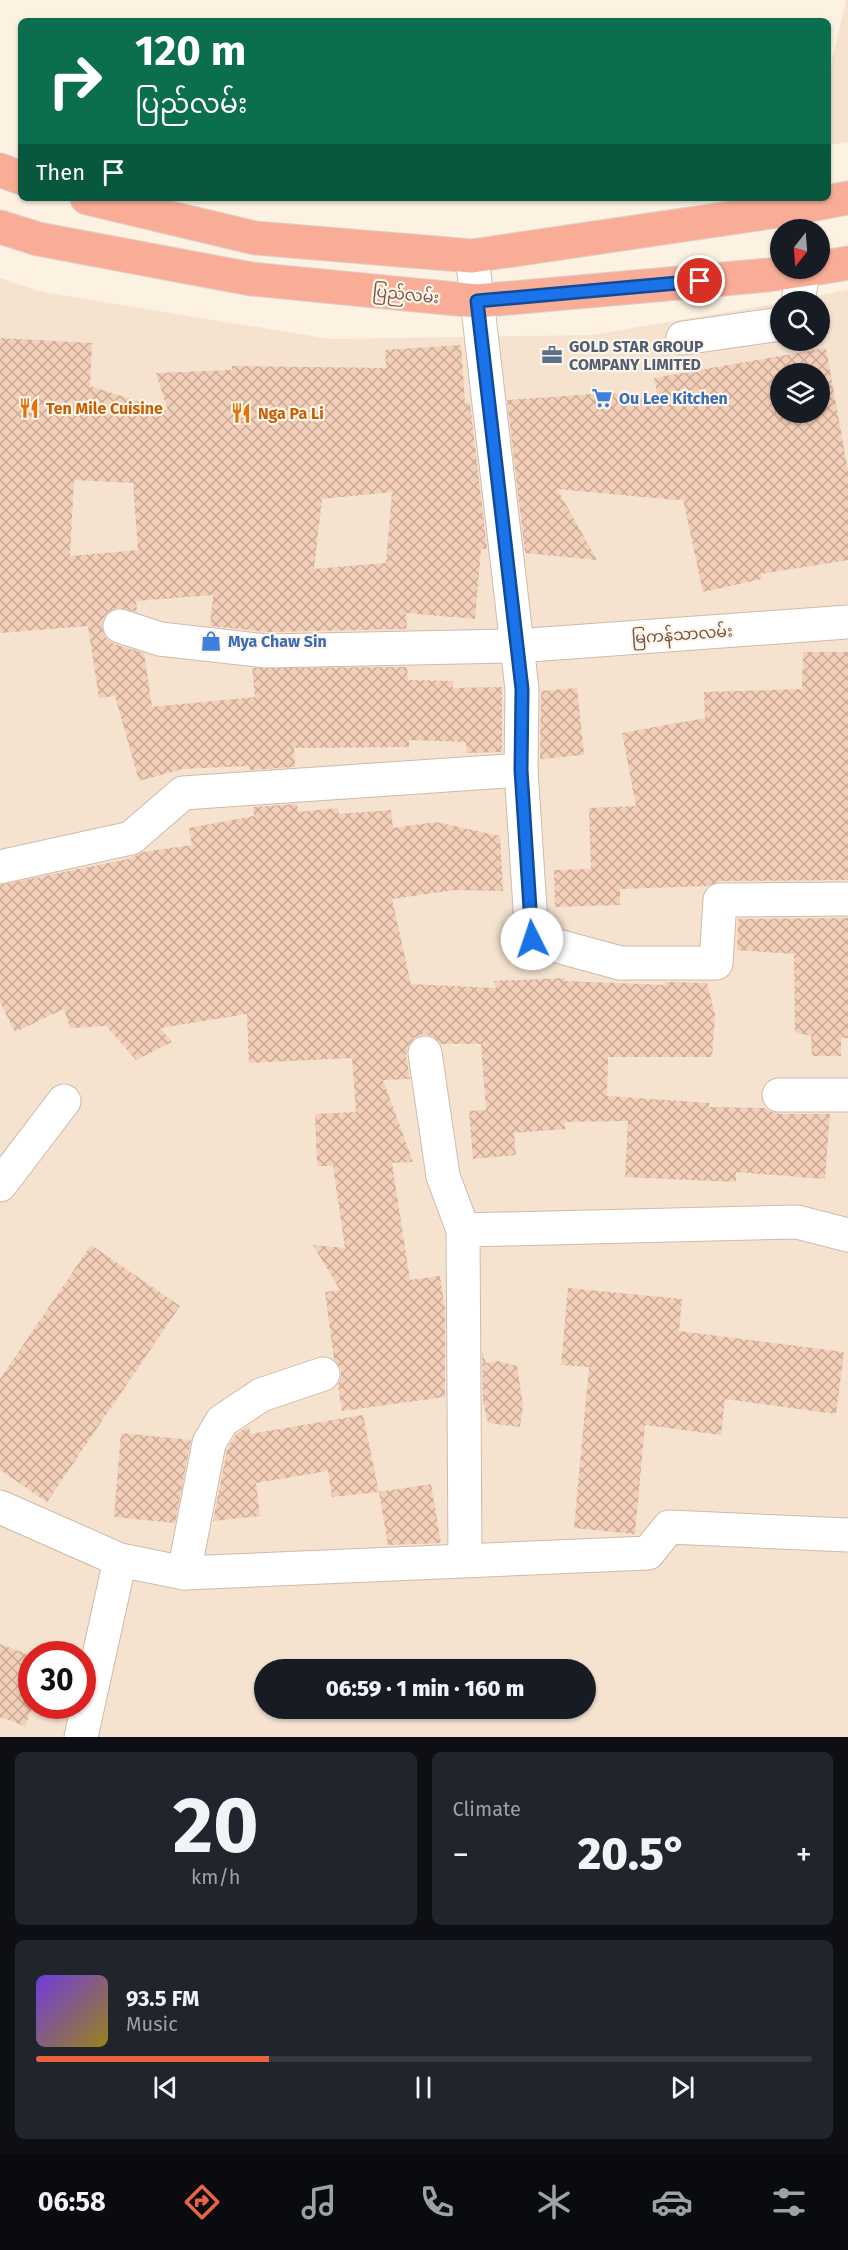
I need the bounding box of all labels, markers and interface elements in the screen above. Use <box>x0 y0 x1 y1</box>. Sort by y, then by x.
text: 120 m <box>135 26 246 76</box>
icon: right <box>36 42 114 120</box>
text: ပြည်လမ်း <box>135 88 247 120</box>
icon: arrive <box>97 156 130 189</box>
text: Then <box>36 159 85 186</box>
north arrow <box>770 219 830 279</box>
map controls <box>770 219 830 423</box>
pin <box>674 255 725 306</box>
icon: arrive <box>683 264 716 297</box>
street label: ပြည်လမ်း <box>371 280 440 311</box>
button: search <box>770 291 830 351</box>
place label: GOLD STAR GROUP COMPANY LIMITED <box>569 337 704 374</box>
office icon: GOLD STAR GROUP COMPANY LIMITED <box>540 343 564 367</box>
button: layers <box>770 363 830 423</box>
supermarket icon: Ou Lee Kitchen <box>590 386 614 410</box>
place label: Ou Lee Kitchen <box>619 389 728 408</box>
restaurant icon: Ten Mile Cuisine <box>17 396 41 420</box>
place label: Ten Mile Cuisine <box>46 399 163 418</box>
restaurant icon: Nga Pa Li <box>229 401 253 425</box>
place label: Nga Pa Li <box>258 404 324 423</box>
street label: မြကန်သာလမ်း <box>631 619 733 651</box>
shop icon: Mya Chaw Sin <box>199 629 223 653</box>
place label: Mya Chaw Sin <box>228 632 327 651</box>
position arrow <box>500 907 564 971</box>
speed limit sign: 30 <box>18 1641 96 1719</box>
text: 06:59 · 1 min · 160 m <box>326 1675 524 1702</box>
text: 20 <box>173 1779 259 1873</box>
text: Climate <box>453 1797 521 1821</box>
text: 20.5° <box>578 1827 687 1881</box>
text: − <box>453 1835 469 1875</box>
text: + <box>796 1835 812 1875</box>
text: km/h <box>191 1865 241 1889</box>
text: 93.5 FM <box>126 1985 199 2012</box>
text: Music <box>126 2012 178 2036</box>
icon: previous <box>149 2071 182 2104</box>
icon: pause <box>407 2071 440 2104</box>
icon: next <box>666 2071 699 2104</box>
icon: directions <box>181 2181 223 2223</box>
icon: music <box>298 2181 340 2223</box>
icon: phone <box>416 2181 458 2223</box>
icon: climate <box>533 2181 575 2223</box>
icon: car <box>651 2181 693 2223</box>
icon: filters <box>768 2181 810 2223</box>
text: 06:58 <box>38 2186 106 2218</box>

